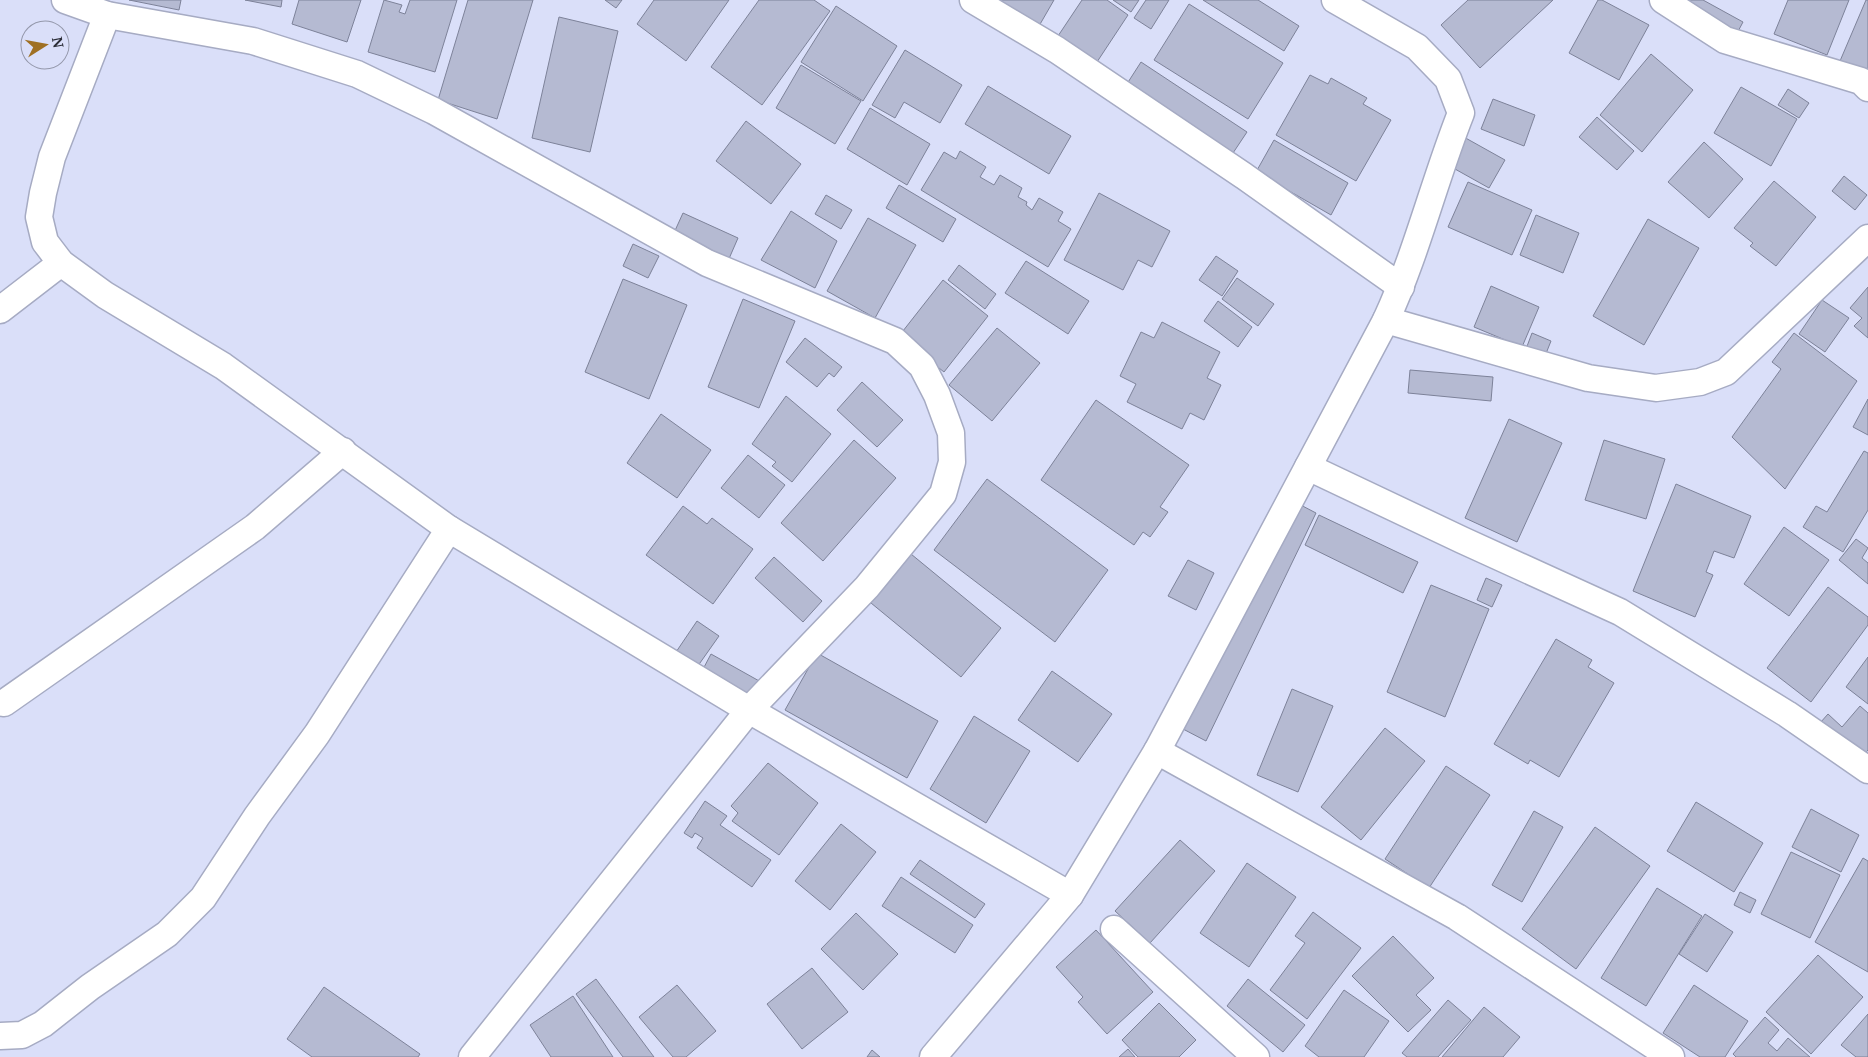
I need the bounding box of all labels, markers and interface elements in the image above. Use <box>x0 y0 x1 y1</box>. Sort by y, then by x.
north arrow <box>20 20 70 70</box>
text: N <box>48 35 69 50</box>

